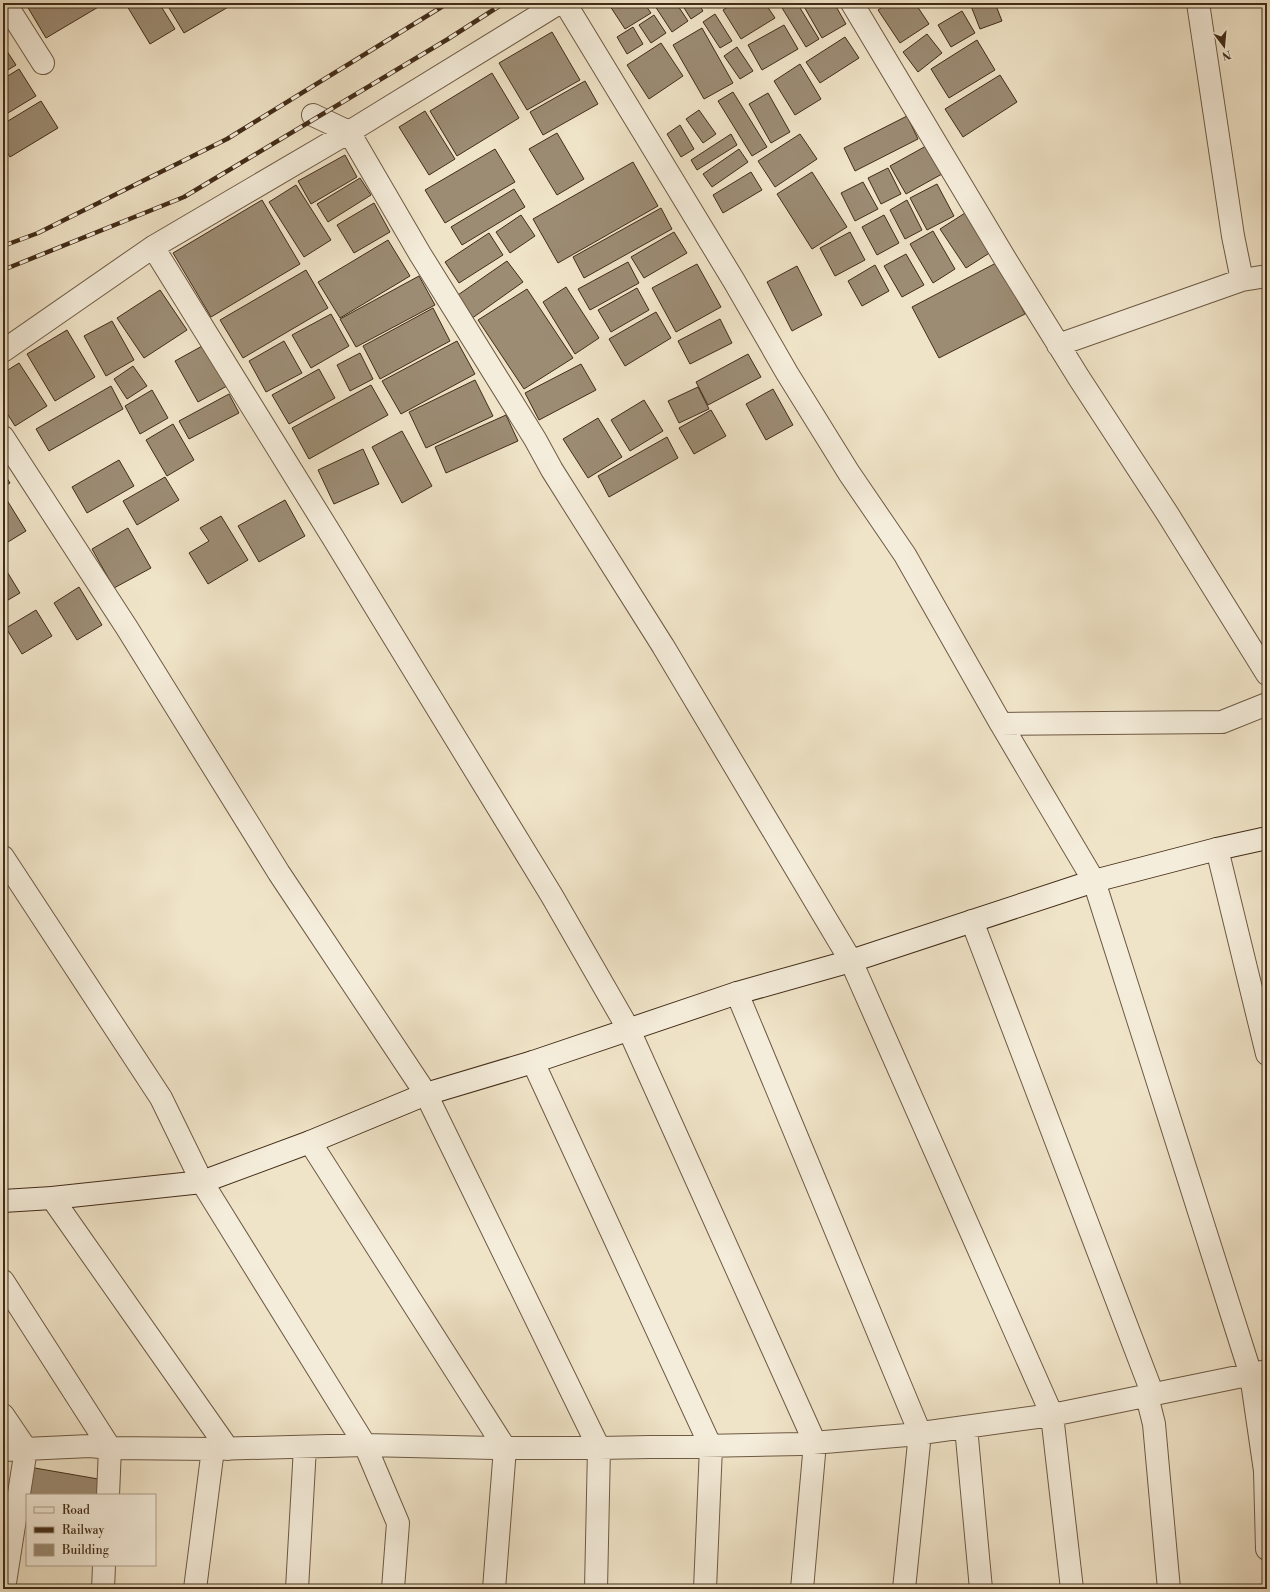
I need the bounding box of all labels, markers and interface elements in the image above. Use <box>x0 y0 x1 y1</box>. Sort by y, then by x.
north arrow <box>1204 26 1244 66</box>
text: N <box>1220 47 1233 63</box>
legend <box>26 1494 156 1566</box>
text: Road <box>62 1503 90 1518</box>
text: Railway <box>62 1523 104 1538</box>
text: Building <box>61 1543 110 1558</box>

